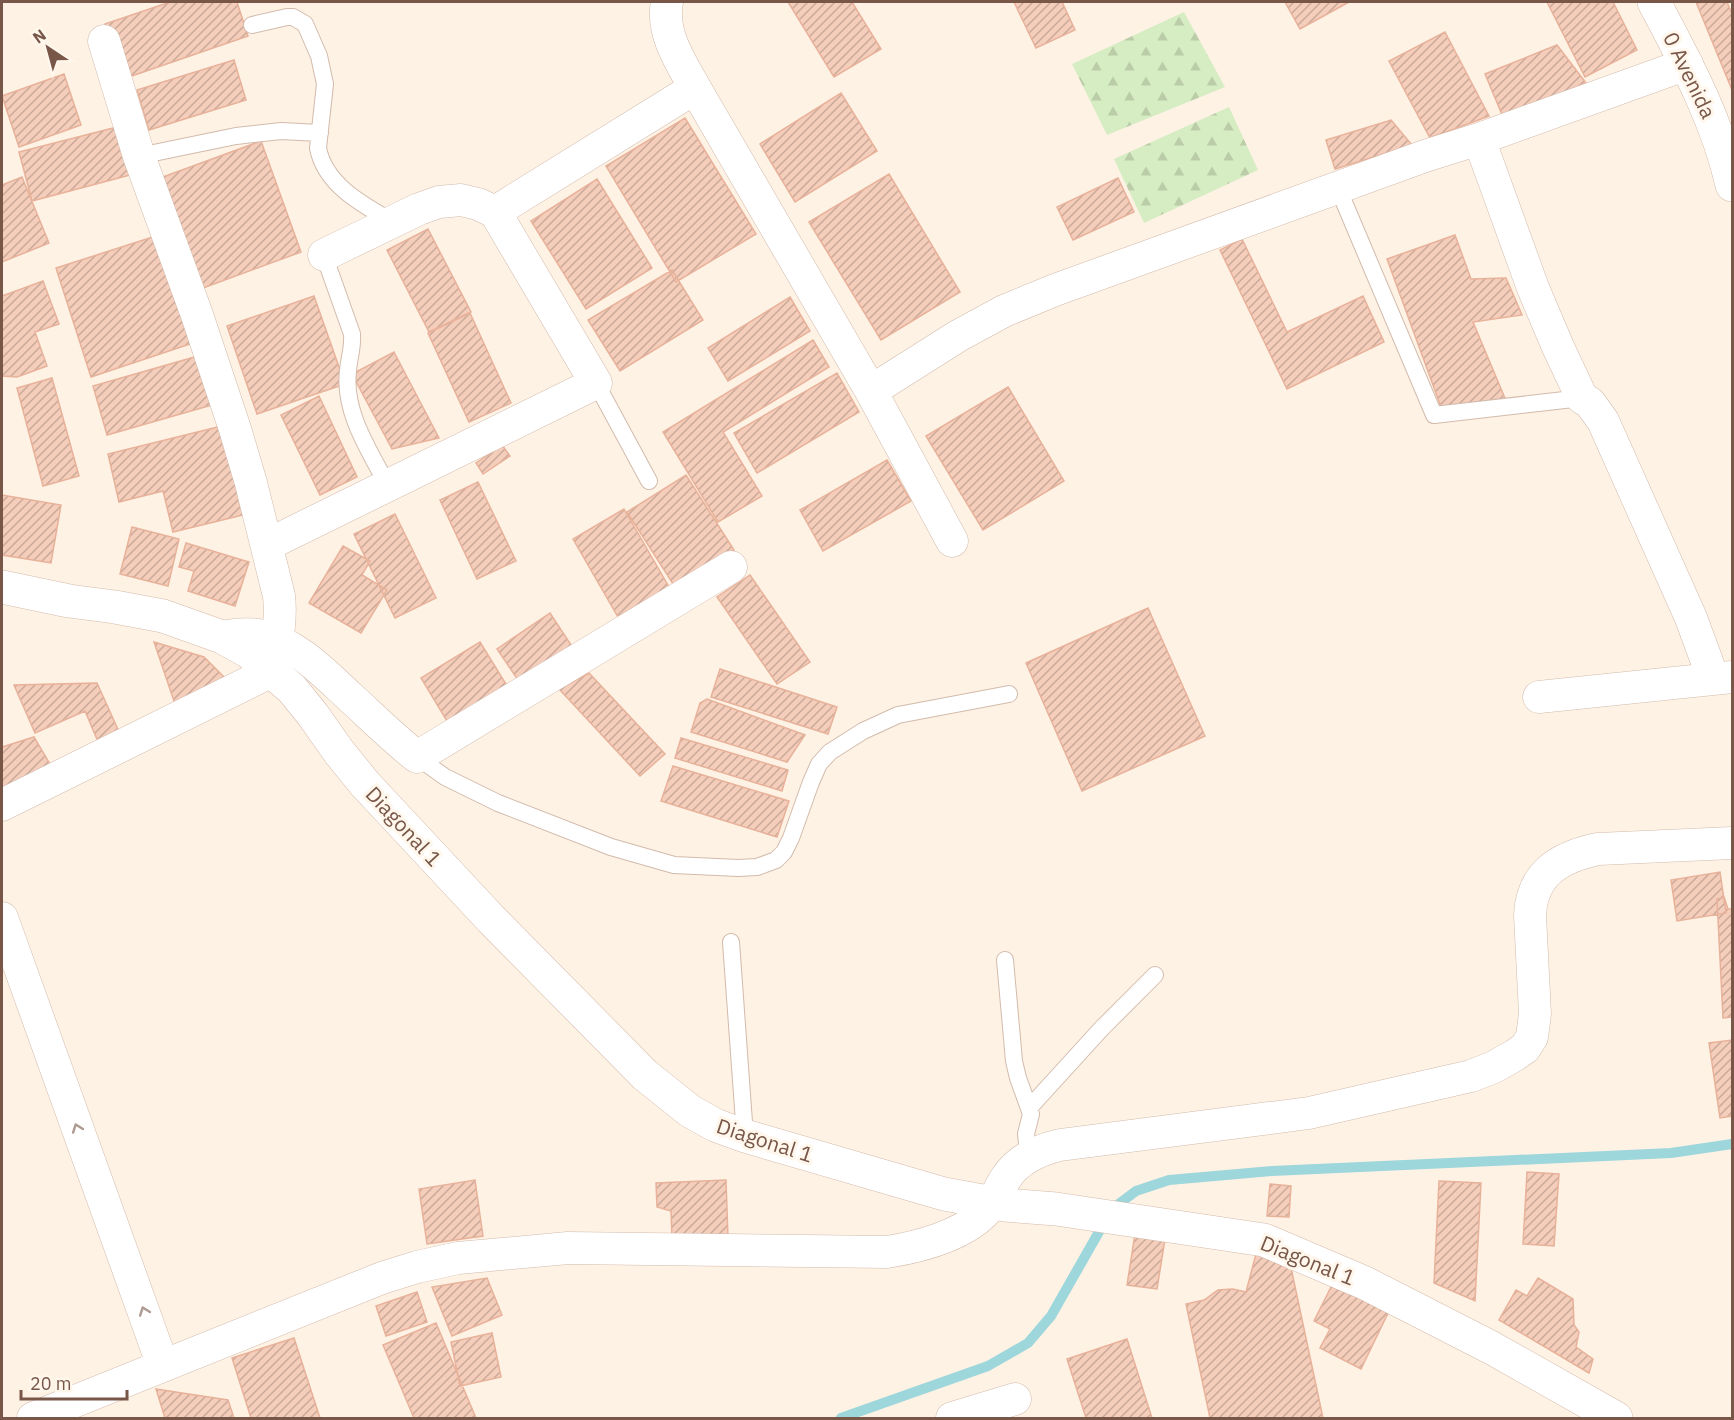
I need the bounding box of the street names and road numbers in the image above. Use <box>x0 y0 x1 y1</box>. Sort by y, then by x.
street label: 0 Avenida <box>1657 27 1723 123</box>
street label: Diagonal 1 <box>360 780 448 872</box>
street label: Diagonal 1 <box>713 1111 817 1169</box>
street label: Diagonal 1 <box>1257 1228 1359 1292</box>

